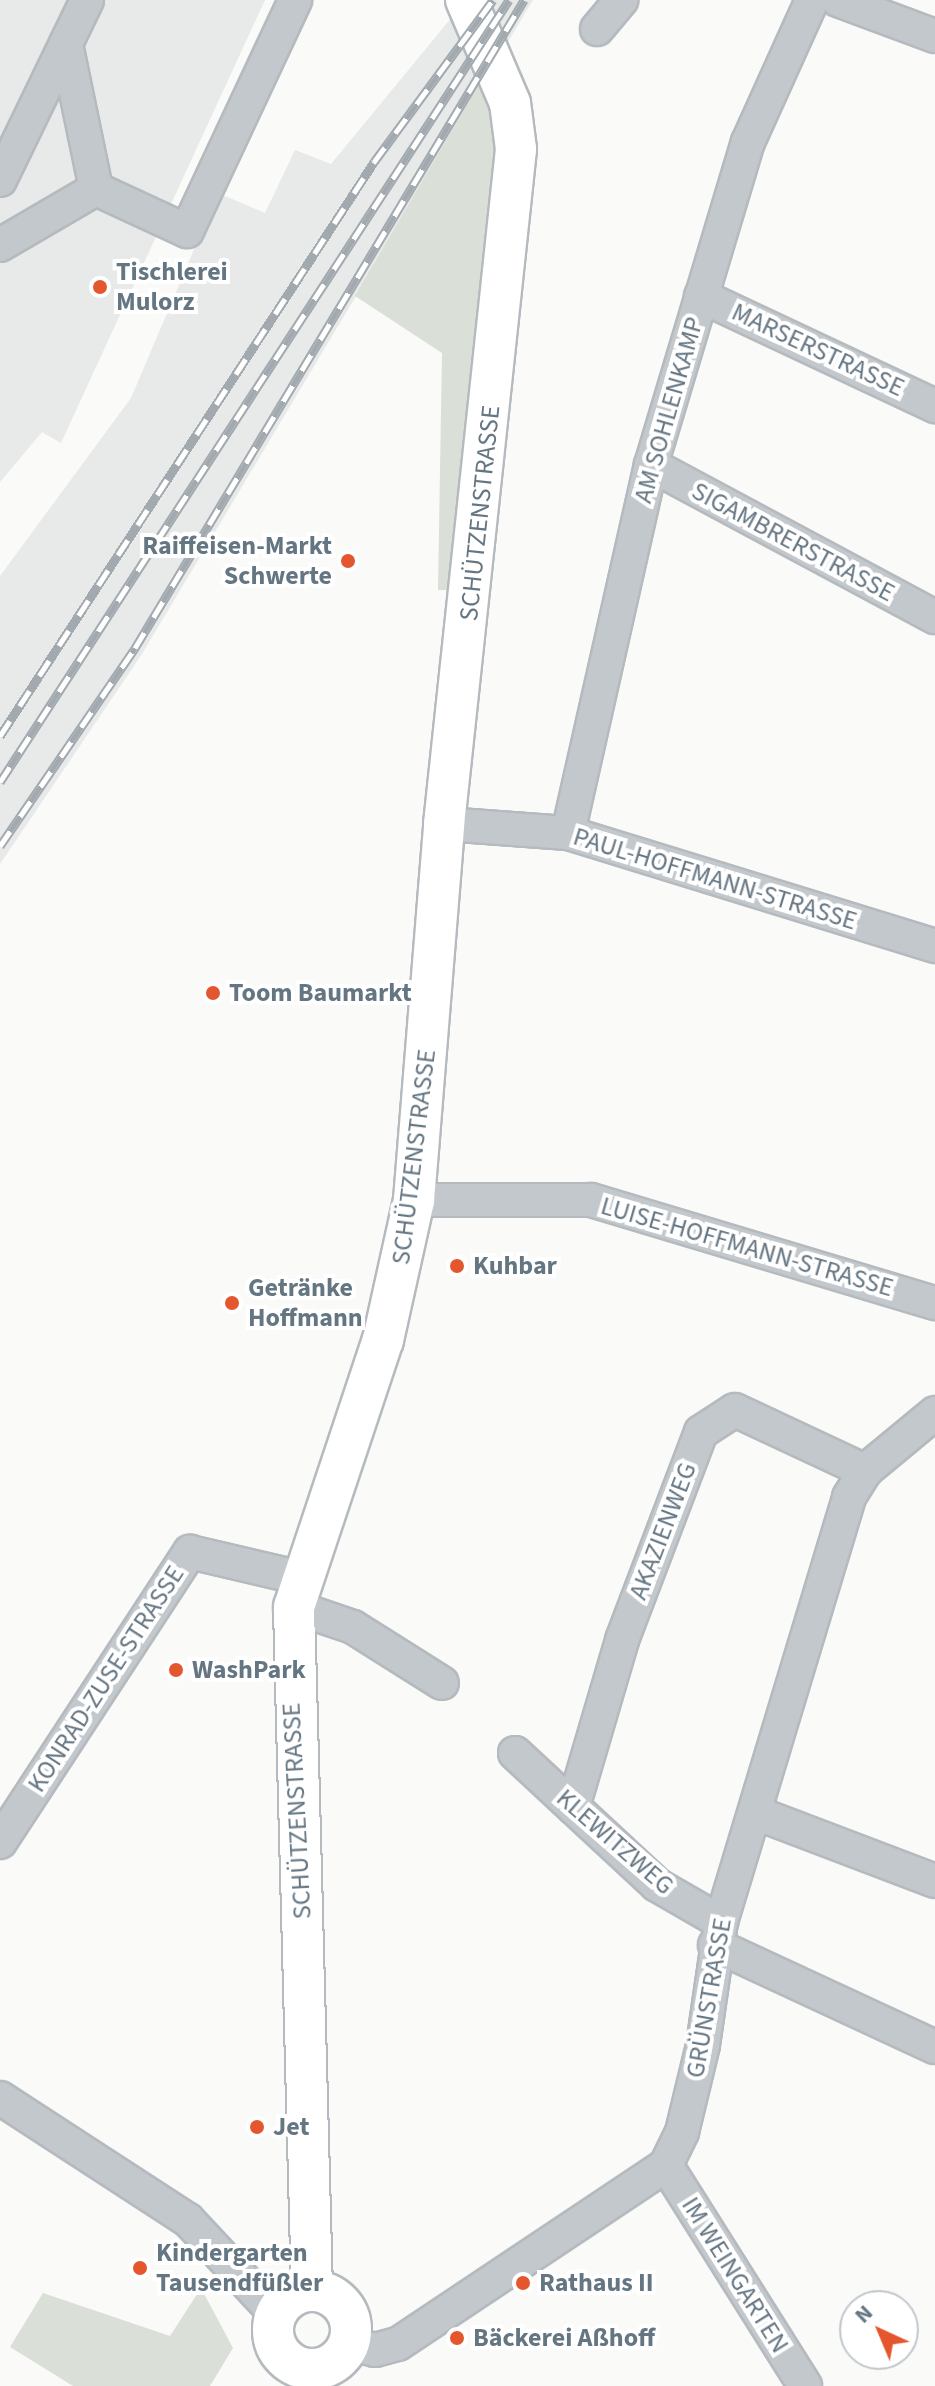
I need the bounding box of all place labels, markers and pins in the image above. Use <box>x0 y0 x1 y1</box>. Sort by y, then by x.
place label: Tischlerei Mulorz <box>116 256 228 318</box>
marker: Tischlerei Mulorz <box>91 278 109 296</box>
place label: Raiffeisen-Markt Schwerte <box>142 530 332 592</box>
marker: Raiffeisen-Markt Schwerte <box>339 552 357 570</box>
place label: Toom Baumarkt <box>229 977 412 1009</box>
marker: Toom Baumarkt <box>204 984 222 1002</box>
place label: Kuhbar <box>473 1250 557 1282</box>
marker: Kuhbar <box>448 1257 466 1275</box>
place label: Getränke Hoffmann <box>248 1272 363 1334</box>
marker: Getränke Hoffmann <box>223 1294 241 1312</box>
place label: WashPark <box>192 1654 306 1686</box>
marker: WashPark <box>167 1661 185 1679</box>
place label: Jet <box>273 2111 309 2143</box>
marker: Jet <box>248 2118 266 2136</box>
place label: Kindergarten Tausendfüßler <box>156 2237 323 2298</box>
marker: Kindergarten Tausendfüßler <box>131 2259 149 2277</box>
place label: Rathaus II <box>539 2267 654 2299</box>
marker: Rathaus II <box>514 2274 532 2292</box>
place label: Bäckerei Aßhoff <box>473 2322 655 2354</box>
marker: Bäckerei Aßhoff <box>448 2329 466 2347</box>

